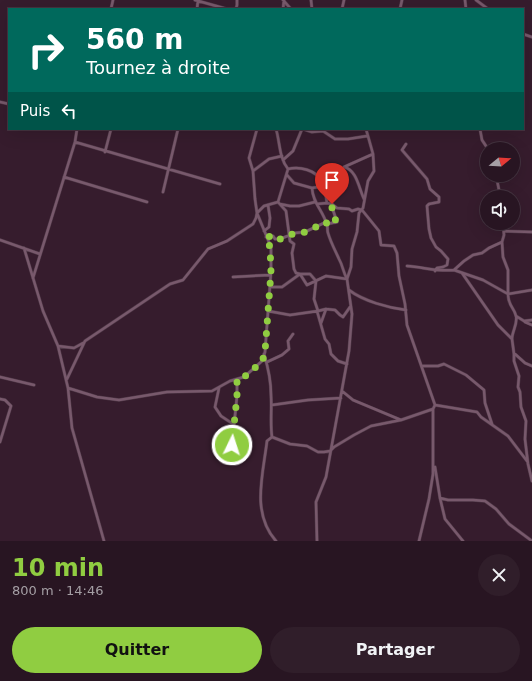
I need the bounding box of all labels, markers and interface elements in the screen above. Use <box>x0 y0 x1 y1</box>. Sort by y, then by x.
text: 560 m <box>86 23 183 56</box>
icon: right <box>20 24 72 76</box>
text: Tournez à droite <box>86 57 230 78</box>
icon: left <box>58 100 80 122</box>
text: Puis <box>20 102 50 120</box>
north arrow <box>480 142 520 182</box>
map controls <box>480 142 520 230</box>
pin <box>315 163 349 204</box>
icon: arrive <box>321 169 343 191</box>
button: sound <box>480 190 520 230</box>
position arrow <box>211 424 253 466</box>
text: 10 min <box>12 554 104 582</box>
button: close <box>478 554 520 596</box>
text: 800 m · 14:46 <box>12 583 103 598</box>
button: Quitter <box>12 627 262 673</box>
button: Partager <box>270 627 520 673</box>

